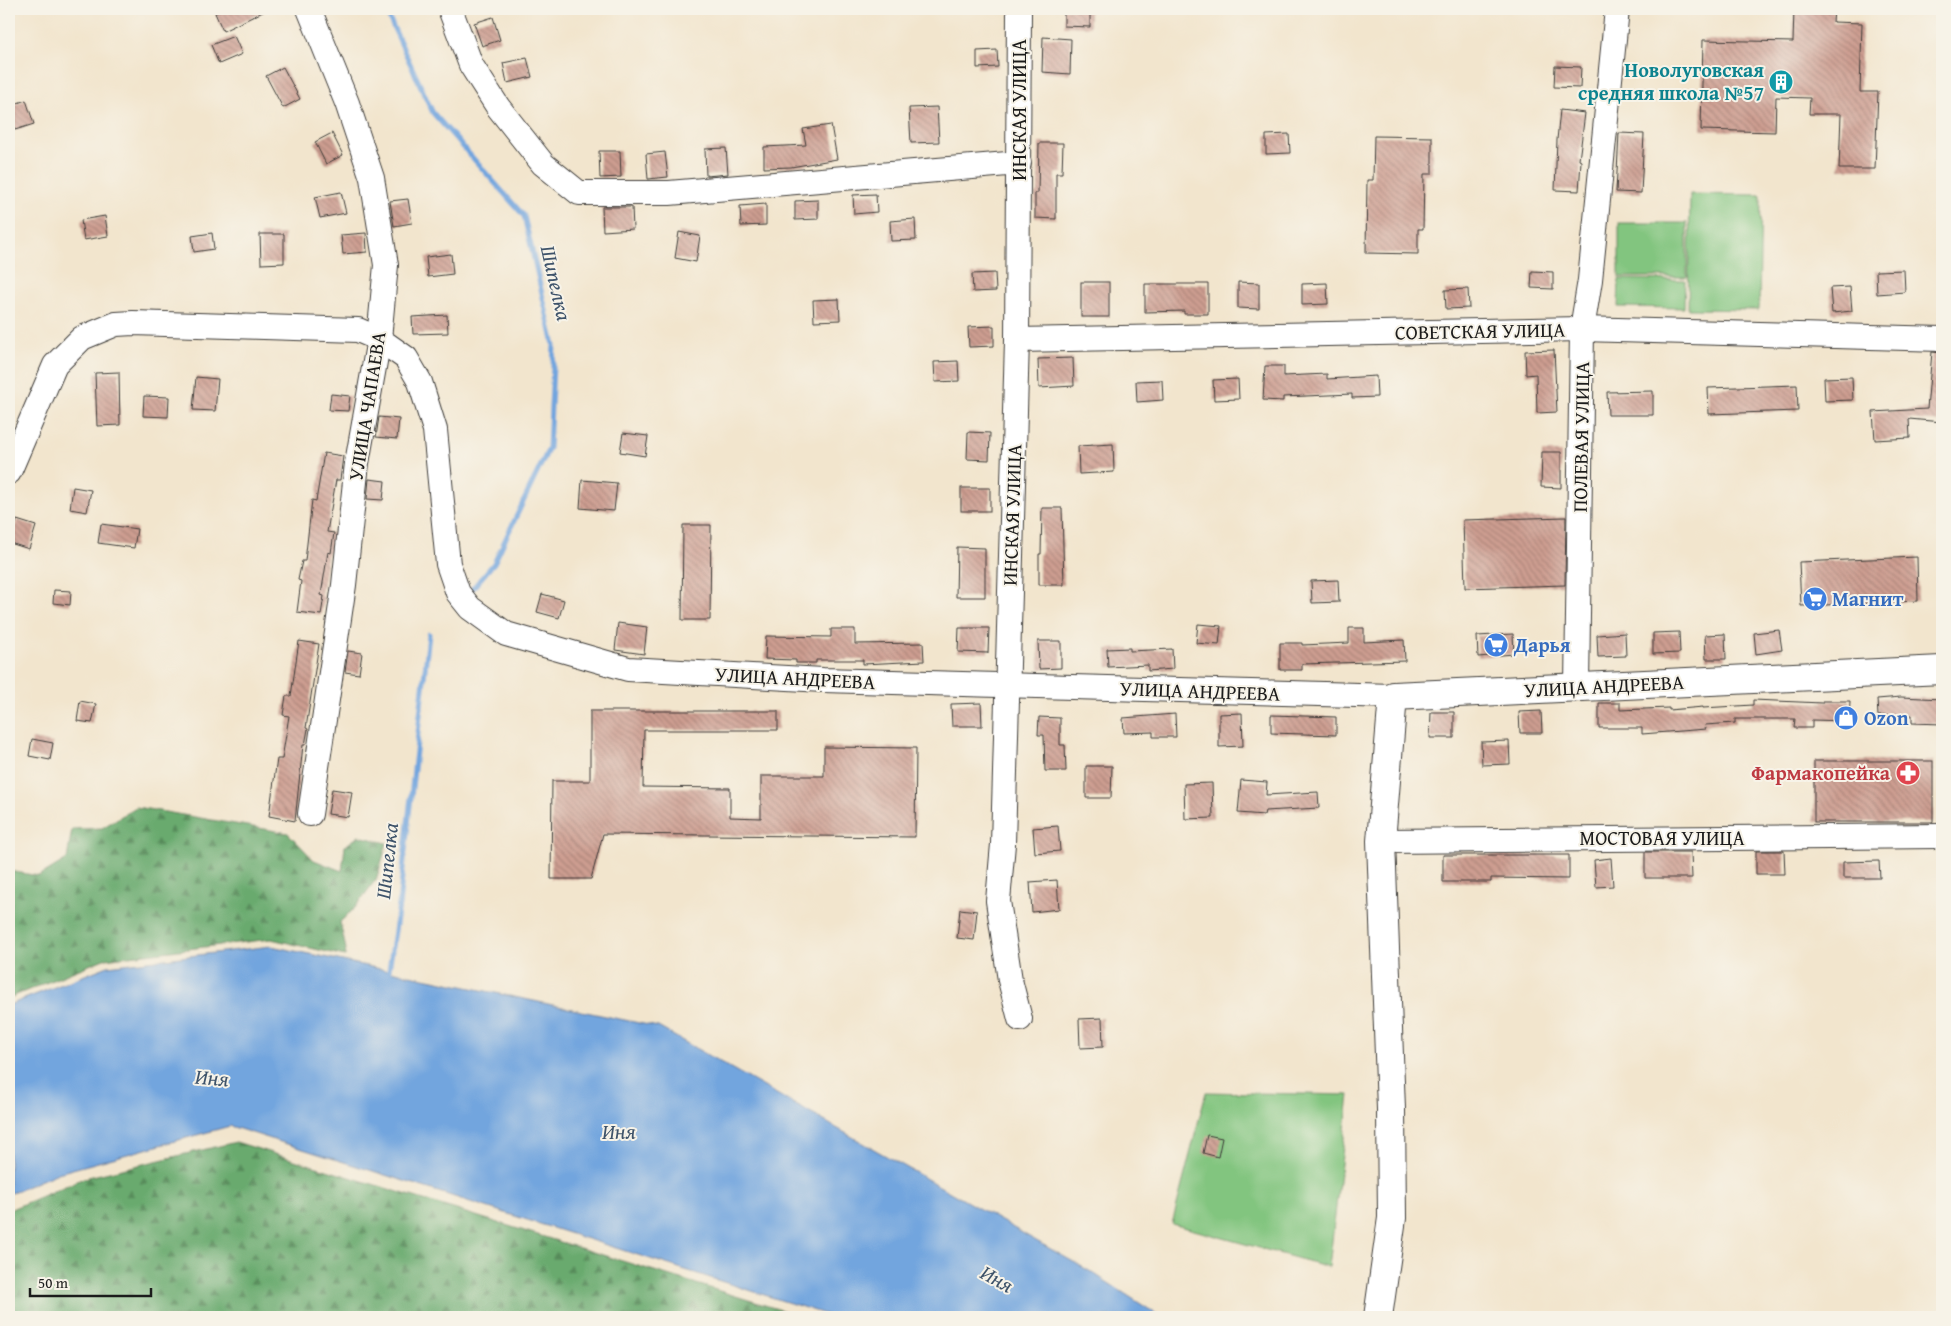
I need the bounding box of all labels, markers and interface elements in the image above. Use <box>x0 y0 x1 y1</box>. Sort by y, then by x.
street label: ИНСКАЯ УЛИЦА <box>1004 39 1033 181</box>
place label: Новолуговская средняя школа №57 <box>1578 55 1764 107</box>
building icon: Новолуговская средняя школа №57 <box>1768 69 1794 95</box>
water label: Шипелка <box>533 242 580 324</box>
street label: СОВЕТСКАЯ УЛИЦА <box>1395 315 1565 346</box>
street label: УЛИЦА ЧАПАЕВА <box>340 329 393 483</box>
street label: ПОЛЕВАЯ УЛИЦА <box>1565 361 1596 513</box>
street label: ИНСКАЯ УЛИЦА <box>995 444 1028 586</box>
place label: Магнит <box>1832 584 1904 613</box>
supermarket icon: Магнит <box>1802 586 1828 612</box>
place label: Дарья <box>1513 630 1571 659</box>
supermarket icon: Дарья <box>1483 632 1509 658</box>
street label: УЛИЦА АНДРЕЕВА <box>714 659 876 696</box>
street label: УЛИЦА АНДРЕЕВА <box>1523 667 1685 704</box>
street label: УЛИЦА АНДРЕЕВА <box>1119 673 1281 708</box>
place label: Ozon <box>1864 703 1909 732</box>
shop icon: Ozon <box>1833 705 1859 731</box>
place label: Фармакопейка <box>1751 758 1891 787</box>
pharmacy icon: Фармакопейка <box>1895 760 1921 786</box>
water label: Шипелка <box>367 821 406 901</box>
street label: МОСТОВАЯ УЛИЦА <box>1579 823 1745 852</box>
water label: Иня <box>194 1061 230 1094</box>
water label: Иня <box>602 1116 636 1147</box>
water label: Иня <box>975 1257 1020 1300</box>
scale bar <box>30 1266 151 1298</box>
text: 50 m <box>38 1272 69 1293</box>

